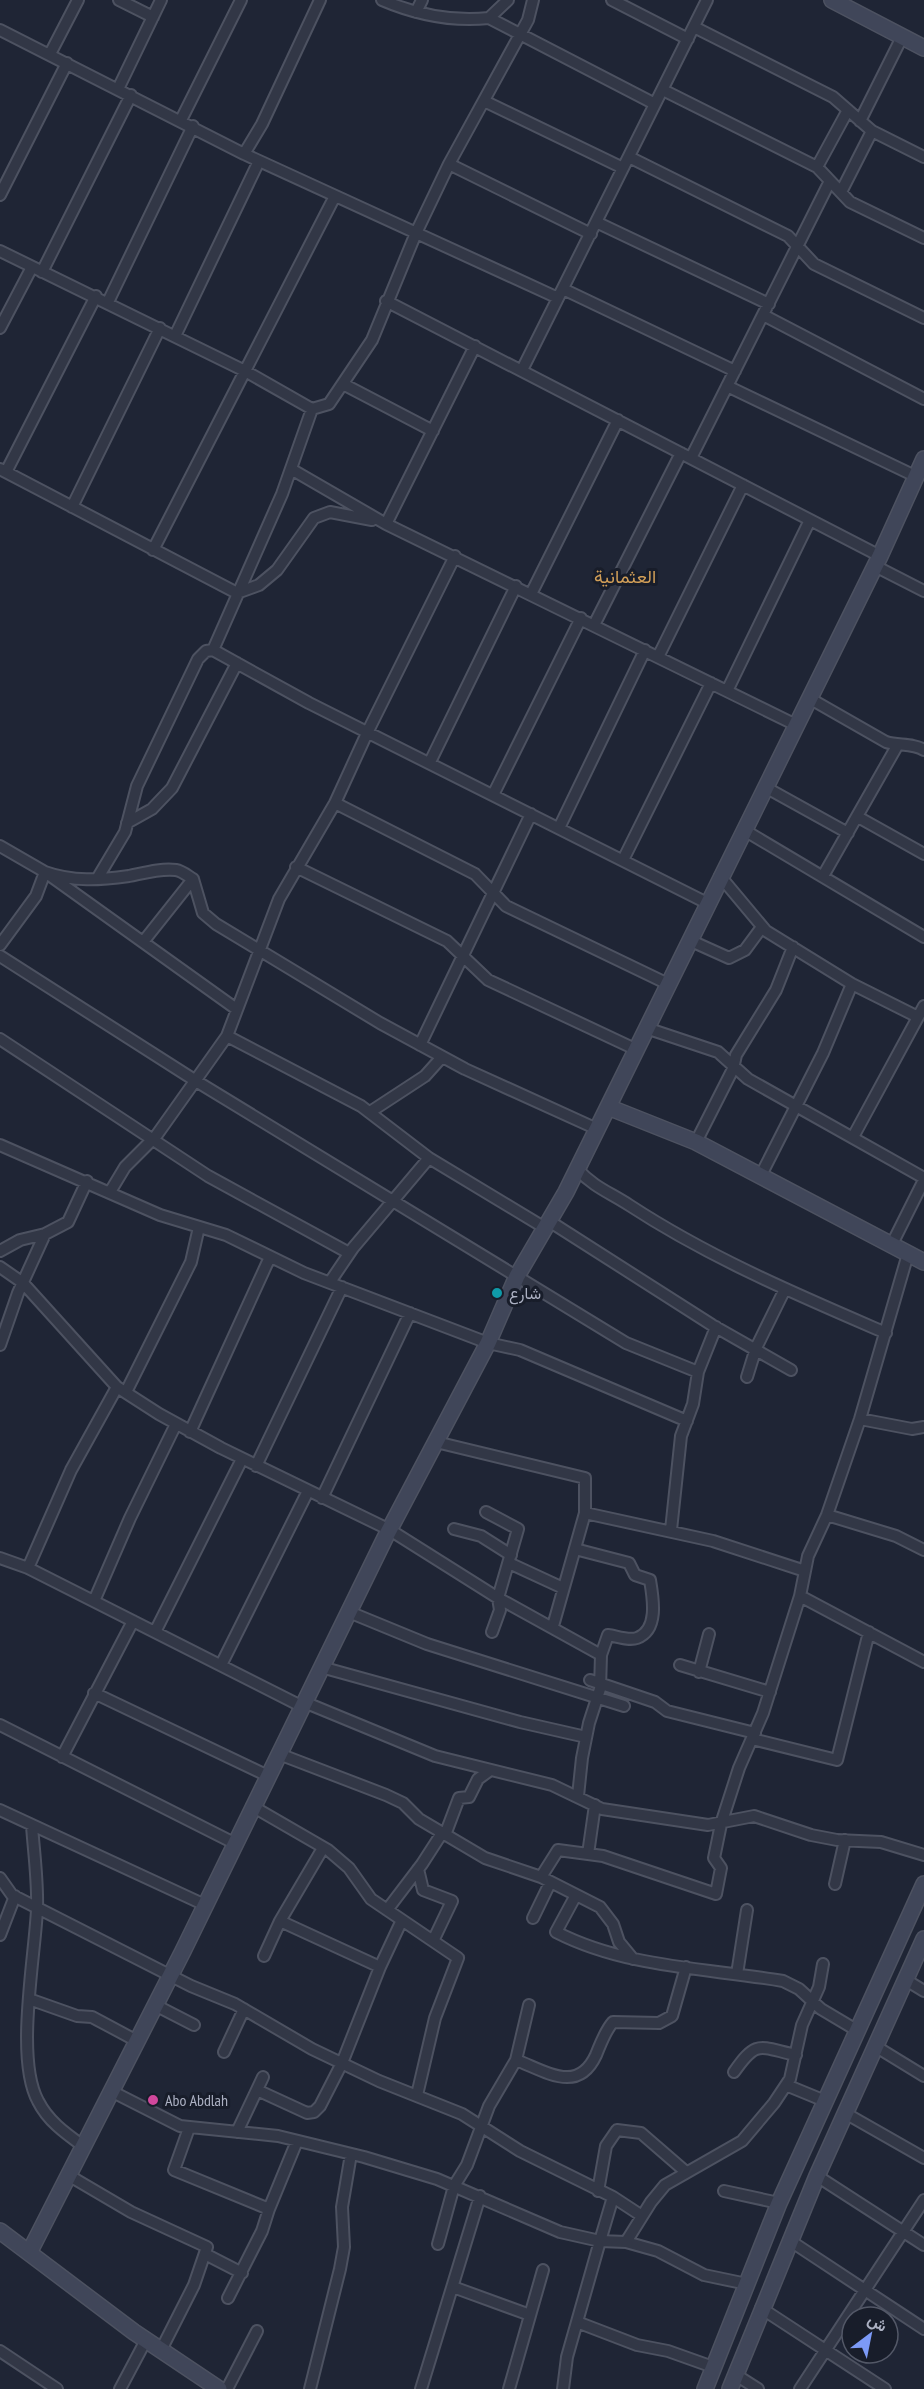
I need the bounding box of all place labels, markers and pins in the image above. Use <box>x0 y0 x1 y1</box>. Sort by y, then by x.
place label: شارع <box>509 1283 541 1305</box>
marker: شارع <box>490 1286 504 1300</box>
place label: Abo Abdlah <box>165 2090 228 2110</box>
marker: Abo Abdlah <box>146 2093 160 2107</box>

